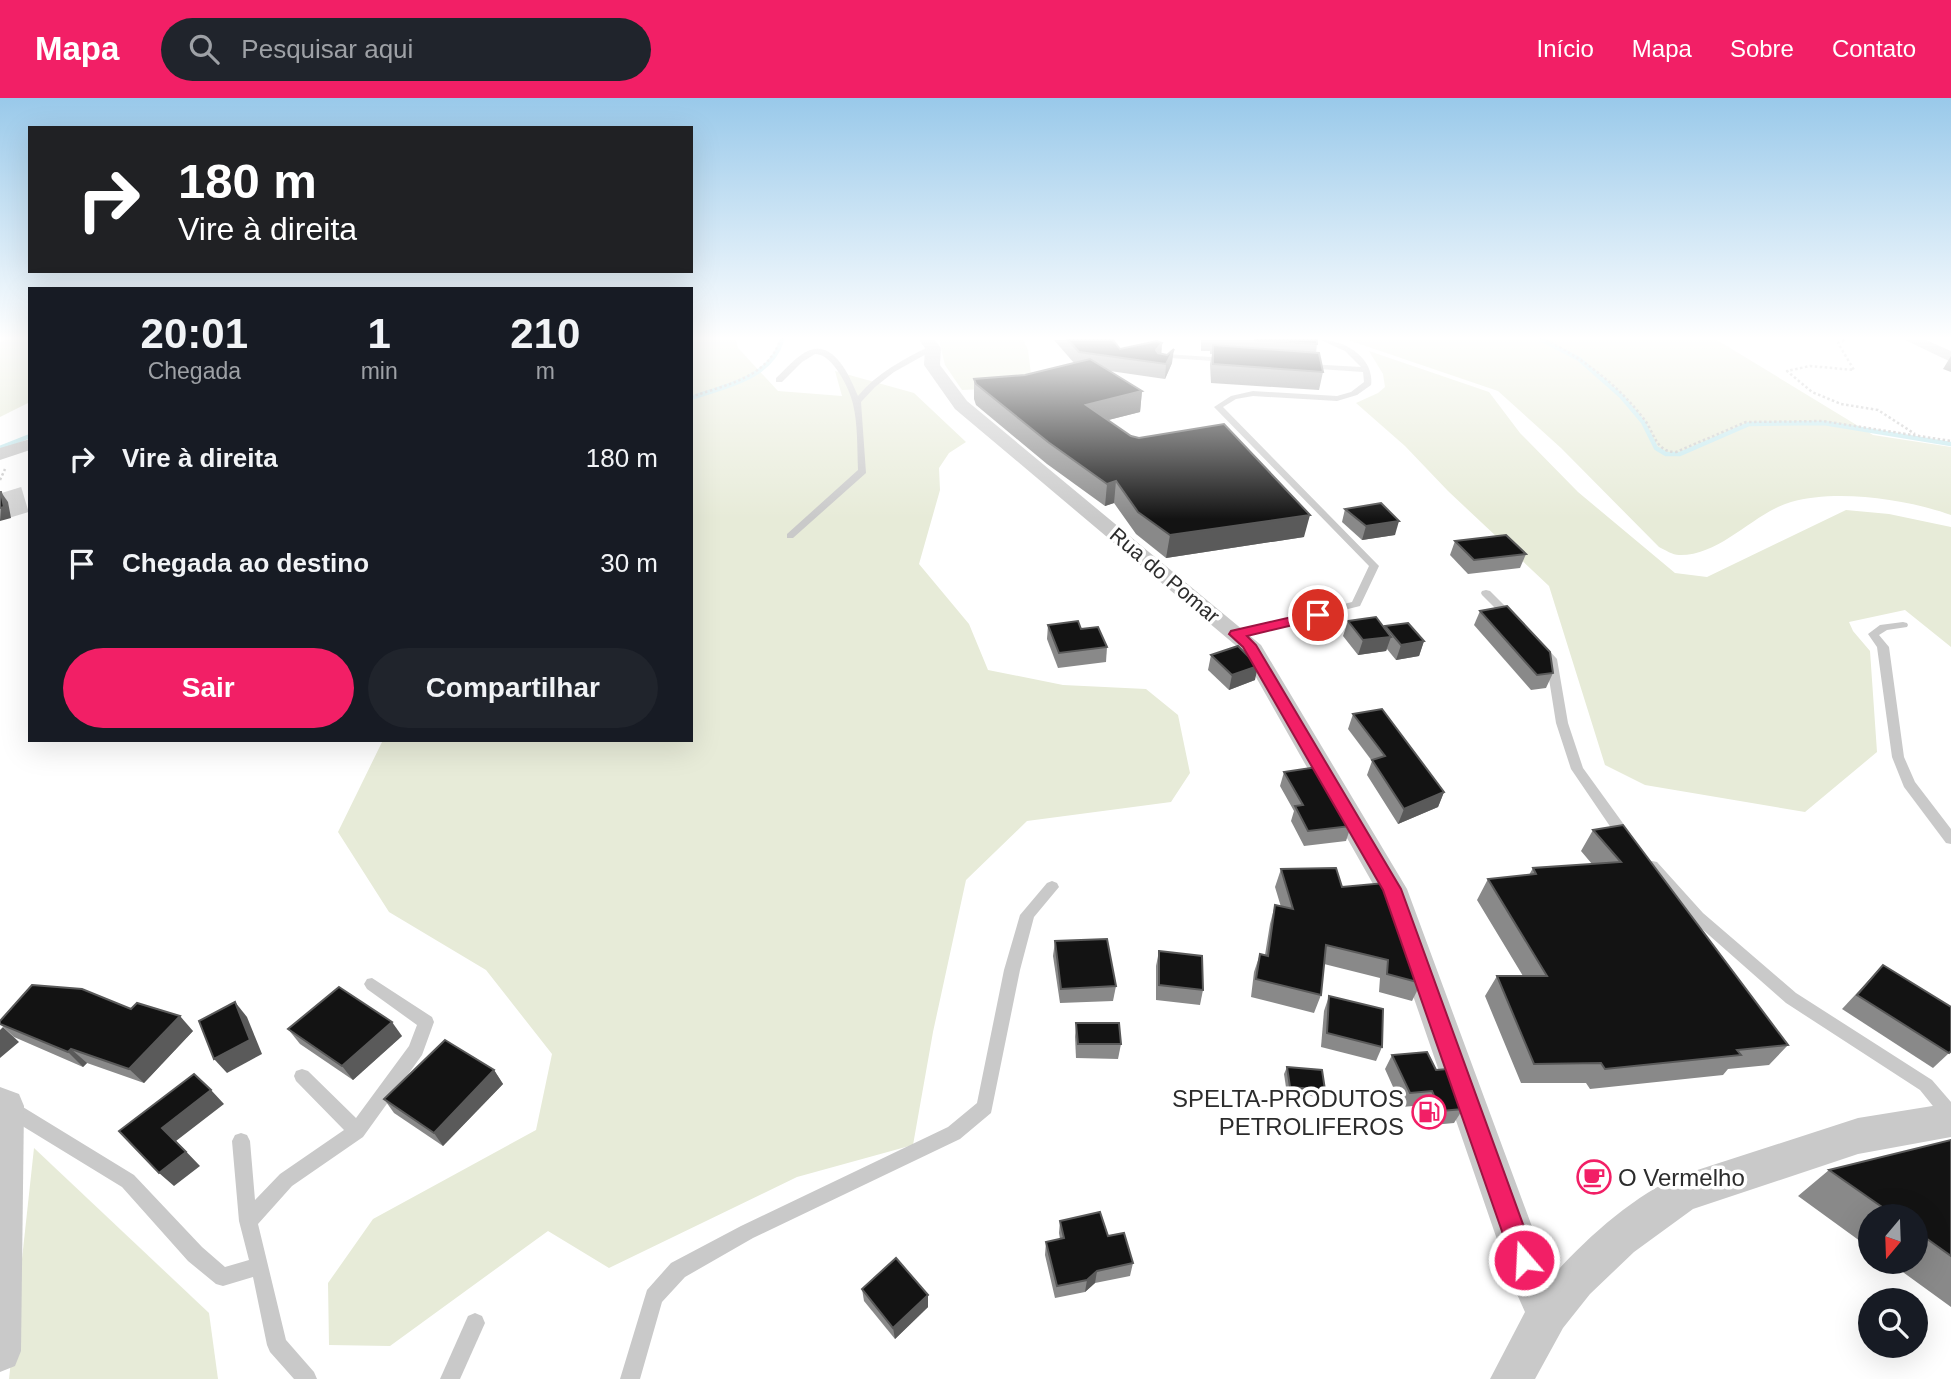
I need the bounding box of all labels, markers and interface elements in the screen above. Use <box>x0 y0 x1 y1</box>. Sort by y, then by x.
search box <box>161 18 651 81</box>
text: Mapa <box>35 30 119 67</box>
icon: search <box>185 30 223 68</box>
text: Pesquisar aqui <box>241 34 413 64</box>
text: Início <box>1536 35 1594 62</box>
text: Mapa <box>1632 35 1692 62</box>
text: Sobre <box>1730 35 1794 62</box>
text: Contato <box>1832 35 1916 62</box>
icon: right <box>63 154 154 245</box>
text: 180 m <box>178 154 317 208</box>
text: Vire à direita <box>178 211 357 247</box>
text: 20:01 <box>141 310 248 357</box>
text: 1 <box>367 310 391 357</box>
text: 210 <box>510 310 580 357</box>
text: Chegada <box>148 358 241 384</box>
text: min <box>361 358 398 384</box>
text: m <box>536 358 555 384</box>
icon: right <box>63 440 101 478</box>
text: Vire à direita <box>122 443 278 473</box>
text: 180 m <box>586 443 658 473</box>
street label: Rua do Pomar <box>1106 523 1224 627</box>
icon: arrive <box>63 545 101 583</box>
text: Chegada ao destino <box>122 548 369 578</box>
text: 30 m <box>600 548 658 578</box>
pin <box>1288 585 1348 645</box>
icon: arrive <box>1299 596 1337 634</box>
button: Sair <box>63 648 354 728</box>
button: Compartilhar <box>368 648 658 728</box>
place label: SPELTA-PRODUTOS PETROLIFEROS <box>1172 1085 1404 1140</box>
fuel station icon: SPELTA-PRODUTOS PETROLIFEROS <box>1410 1093 1448 1131</box>
cafe icon: O Vermelho <box>1575 1158 1613 1196</box>
place label: O Vermelho <box>1618 1164 1745 1191</box>
north arrow <box>1858 1204 1928 1274</box>
map controls <box>1858 1204 1928 1358</box>
position arrow <box>1487 1223 1561 1297</box>
button: search <box>1858 1288 1928 1358</box>

